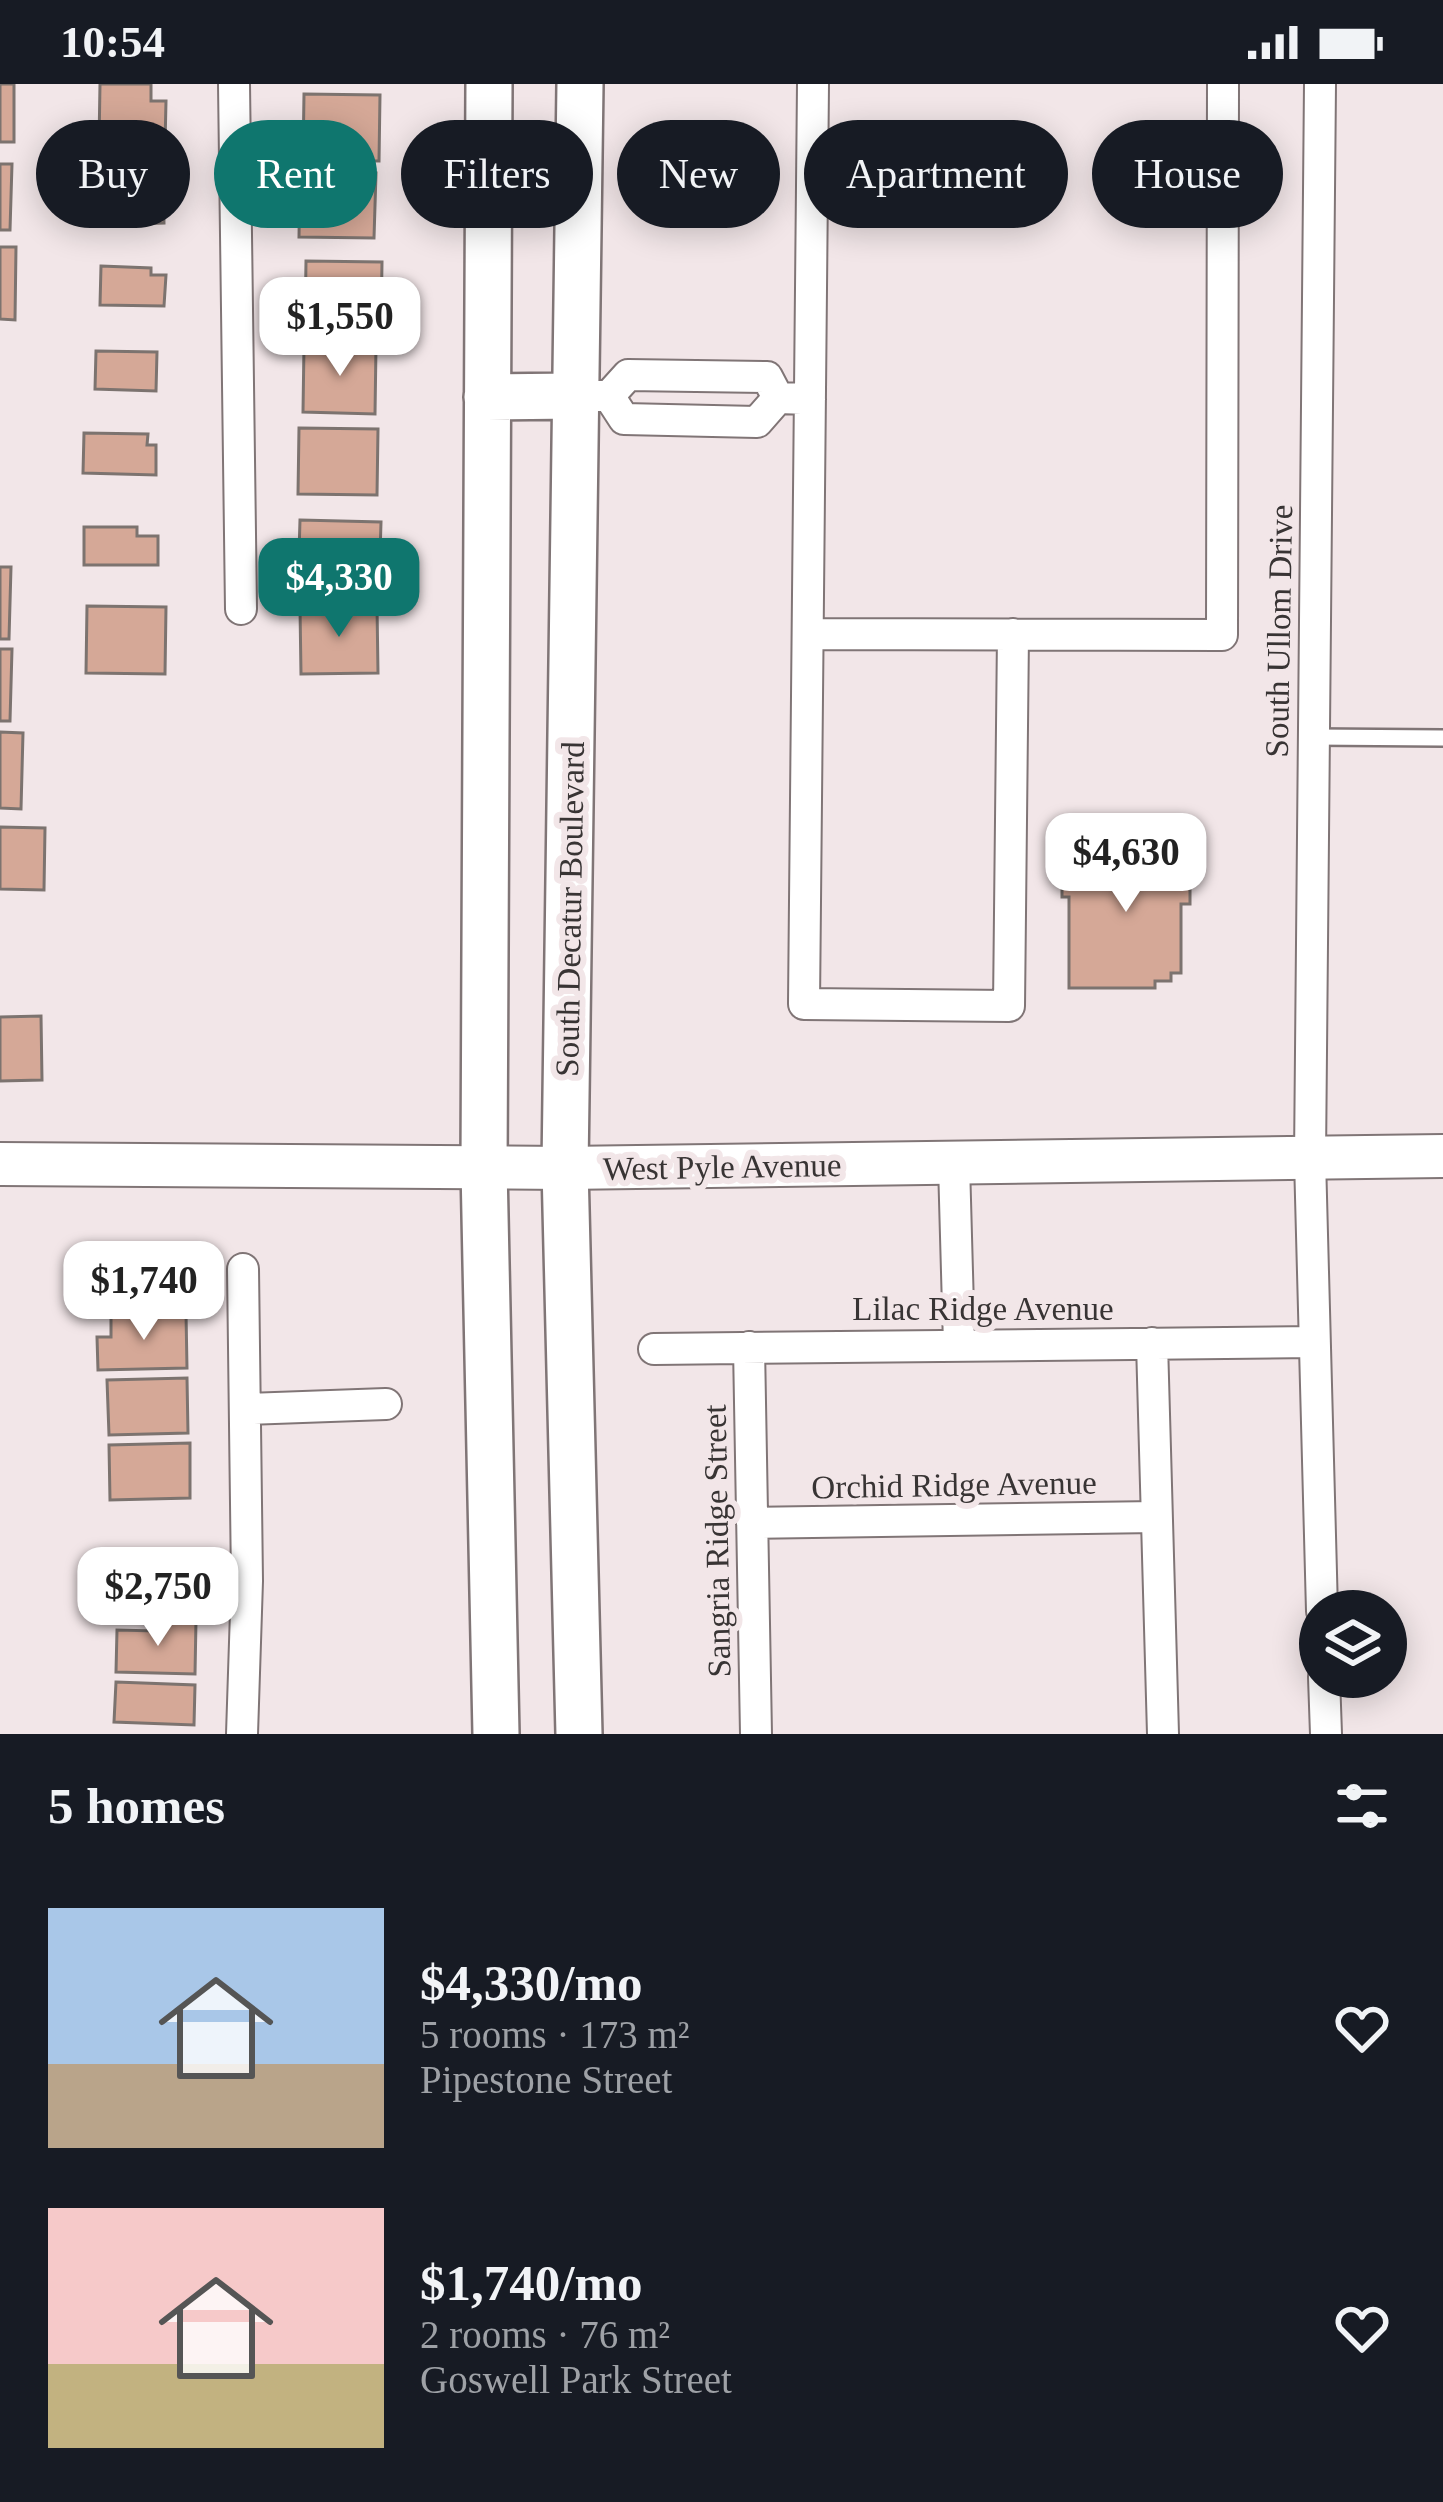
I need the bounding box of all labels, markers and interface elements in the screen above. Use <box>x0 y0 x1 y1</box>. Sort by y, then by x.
text: 10:54 <box>60 17 165 67</box>
chip: Buy <box>36 120 190 228</box>
chip: Rent <box>214 120 377 228</box>
chip: Filters <box>401 120 593 228</box>
chip: New <box>617 120 780 228</box>
chip: Apartment <box>804 120 1068 228</box>
chip: House <box>1092 120 1283 228</box>
pin: $1,550 <box>242 277 438 379</box>
text: $1,550 <box>286 294 394 337</box>
street label: South Ullom Drive <box>1259 504 1299 758</box>
pin: $4,330 <box>241 538 437 640</box>
text: $4,330 <box>285 555 393 598</box>
street label: South Decatur Boulevard <box>549 741 591 1077</box>
pin: $4,630 <box>1028 813 1224 915</box>
text: $4,630 <box>1072 830 1180 873</box>
street label: West Pyle Avenue <box>602 1147 842 1187</box>
pin: $1,740 <box>46 1241 242 1343</box>
text: $1,740 <box>90 1258 198 1301</box>
street label: Lilac Ridge Avenue <box>852 1291 1114 1327</box>
street label: Sangria Ridge Street <box>697 1404 737 1678</box>
street label: Orchid Ridge Avenue <box>811 1465 1097 1505</box>
pin: $2,750 <box>60 1547 256 1649</box>
text: $2,750 <box>104 1564 212 1607</box>
map controls <box>1299 1590 1407 1698</box>
button: layers <box>1299 1590 1407 1698</box>
icon: filters <box>1329 1773 1395 1839</box>
text: 5 homes <box>48 1778 225 1834</box>
text: $4,330/mo <box>420 1955 642 2011</box>
icon: home <box>144 1956 288 2100</box>
icon: heart <box>1329 1995 1395 2061</box>
text: 5 rooms · 173 m² <box>420 2013 690 2056</box>
text: Pipestone Street <box>420 2058 672 2101</box>
text: $1,740/mo <box>420 2255 642 2311</box>
icon: home <box>144 2256 288 2400</box>
icon: heart <box>1329 2295 1395 2361</box>
text: 2 rooms · 76 m² <box>420 2313 670 2356</box>
text: Goswell Park Street <box>420 2358 732 2401</box>

